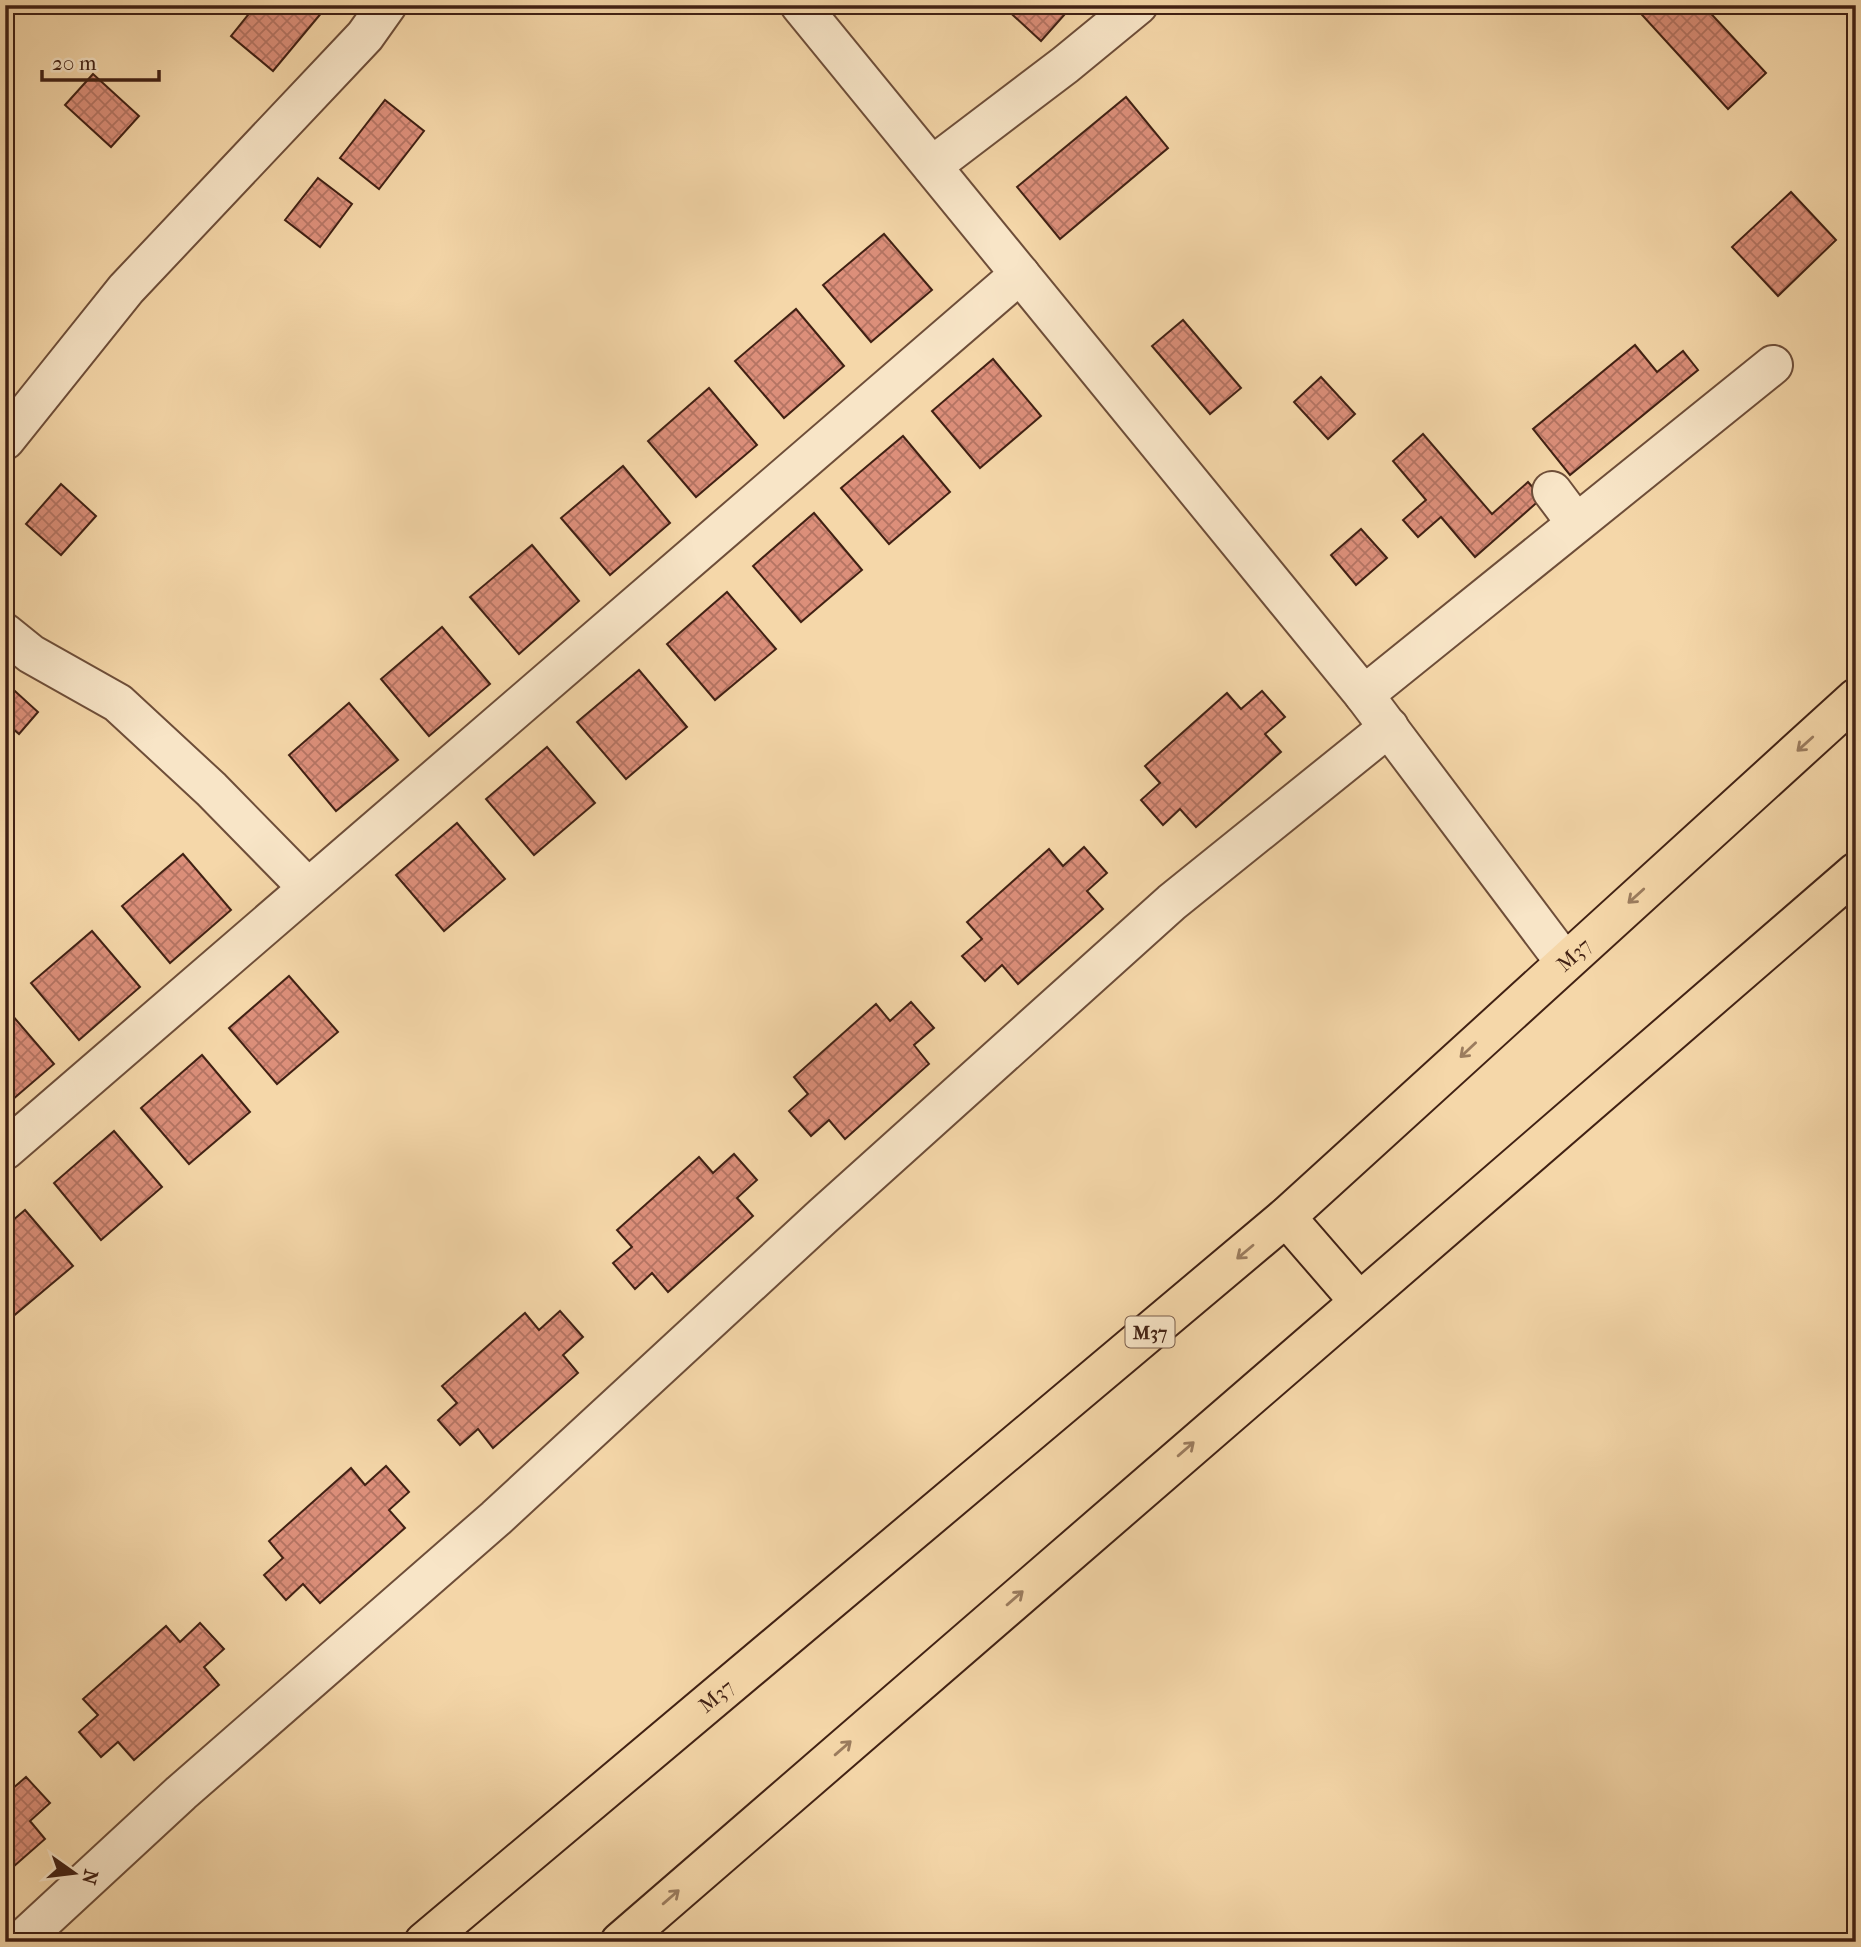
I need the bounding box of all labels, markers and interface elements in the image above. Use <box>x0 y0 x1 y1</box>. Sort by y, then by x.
scale bar <box>42 38 159 82</box>
text: 20 m <box>52 51 97 75</box>
one-way arrow <box>1796 736 1814 752</box>
one-way arrow <box>1627 888 1645 904</box>
street label: M37 <box>1552 933 1596 976</box>
one-way arrow <box>1460 1041 1477 1058</box>
one-way arrow <box>1237 1244 1255 1260</box>
road number: M37 <box>1126 1316 1174 1348</box>
one-way arrow <box>1177 1441 1195 1457</box>
one-way arrow <box>1006 1590 1024 1606</box>
street label: M37 <box>694 1675 739 1718</box>
one-way arrow <box>834 1740 852 1756</box>
north arrow <box>38 1839 108 1909</box>
text: N <box>77 1867 102 1887</box>
one-way arrow <box>662 1889 680 1905</box>

